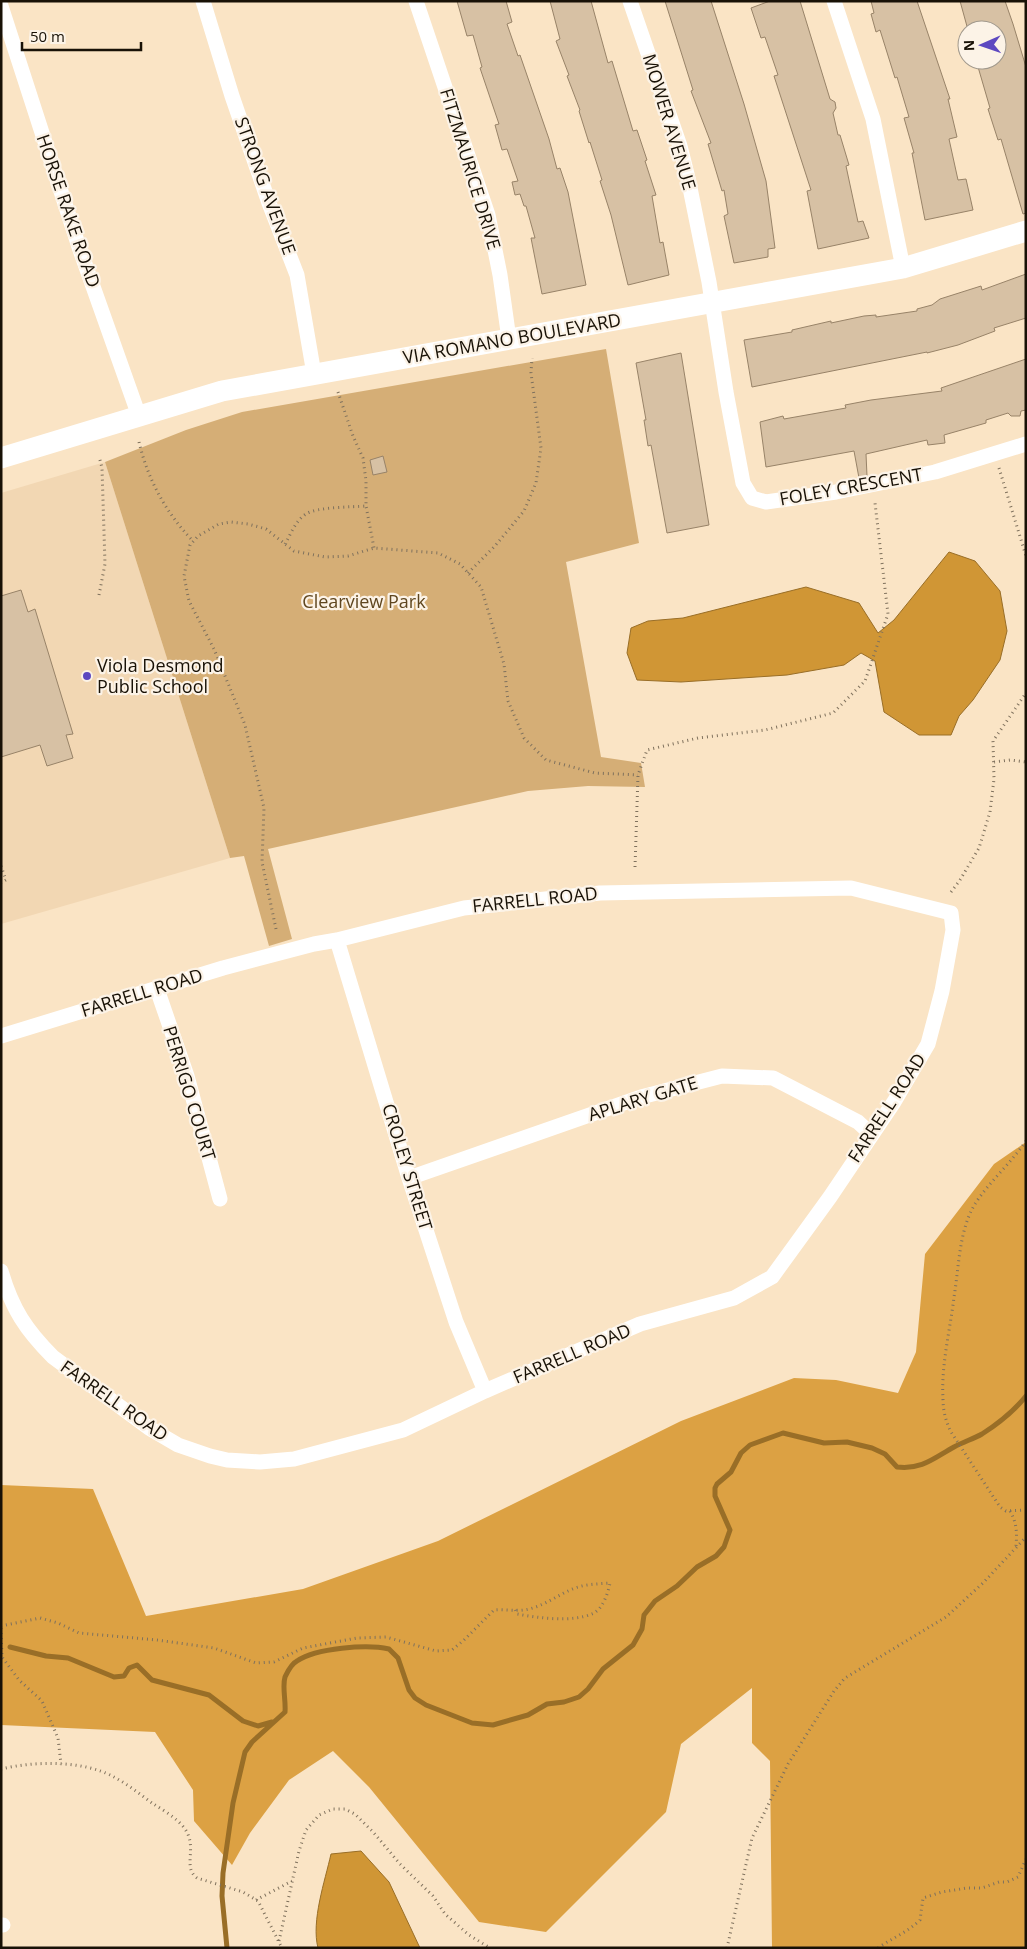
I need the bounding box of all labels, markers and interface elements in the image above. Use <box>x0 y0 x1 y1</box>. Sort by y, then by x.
scale bar <box>22 20 141 52</box>
north arrow <box>957 20 1007 70</box>
text: 50 m <box>30 26 65 46</box>
text: N <box>959 39 978 51</box>
street label: MOWER AVENUE <box>638 51 702 193</box>
street label: FITZMAURICE DRIVE <box>435 85 507 252</box>
street label: STRONG AVENUE <box>230 113 302 258</box>
street label: HORSE RAKE ROAD <box>31 131 106 291</box>
street label: VIA ROMANO BOULEVARD <box>401 307 623 369</box>
street label: FOLEY CRESCENT <box>778 462 924 510</box>
park label: Clearview Park <box>302 589 426 613</box>
place label: Viola Desmond Public School <box>97 653 224 698</box>
marker: Viola Desmond Public School <box>81 670 93 682</box>
street label: FARRELL ROAD <box>471 880 599 918</box>
street label: FARRELL ROAD <box>78 962 205 1022</box>
street label: PERRIGO COURT <box>158 1023 222 1163</box>
street label: FARRELL ROAD <box>842 1048 931 1167</box>
street label: APLARY GATE <box>585 1070 700 1126</box>
street label: CROLEY STREET <box>377 1100 439 1233</box>
street label: FARRELL ROAD <box>509 1317 634 1389</box>
street label: FARRELL ROAD <box>56 1354 173 1446</box>

